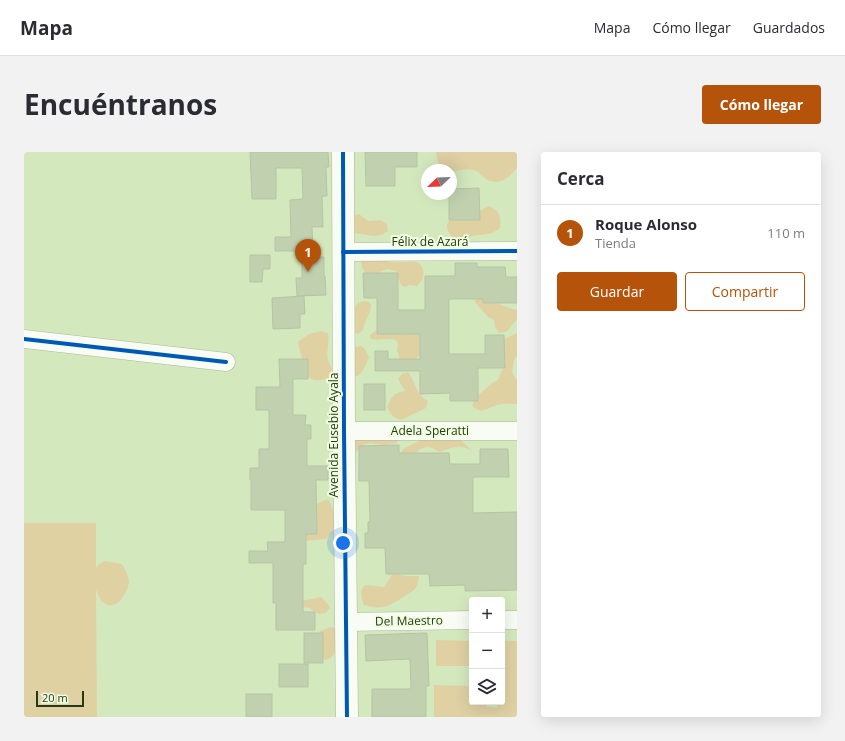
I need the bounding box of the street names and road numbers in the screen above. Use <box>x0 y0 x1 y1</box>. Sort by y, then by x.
street label: Félix de Azará <box>391 233 469 250</box>
street label: Avenida Eusebio Ayala <box>325 373 342 498</box>
street label: Adela Speratti <box>391 422 469 439</box>
street label: Del Maestro <box>375 611 443 630</box>

